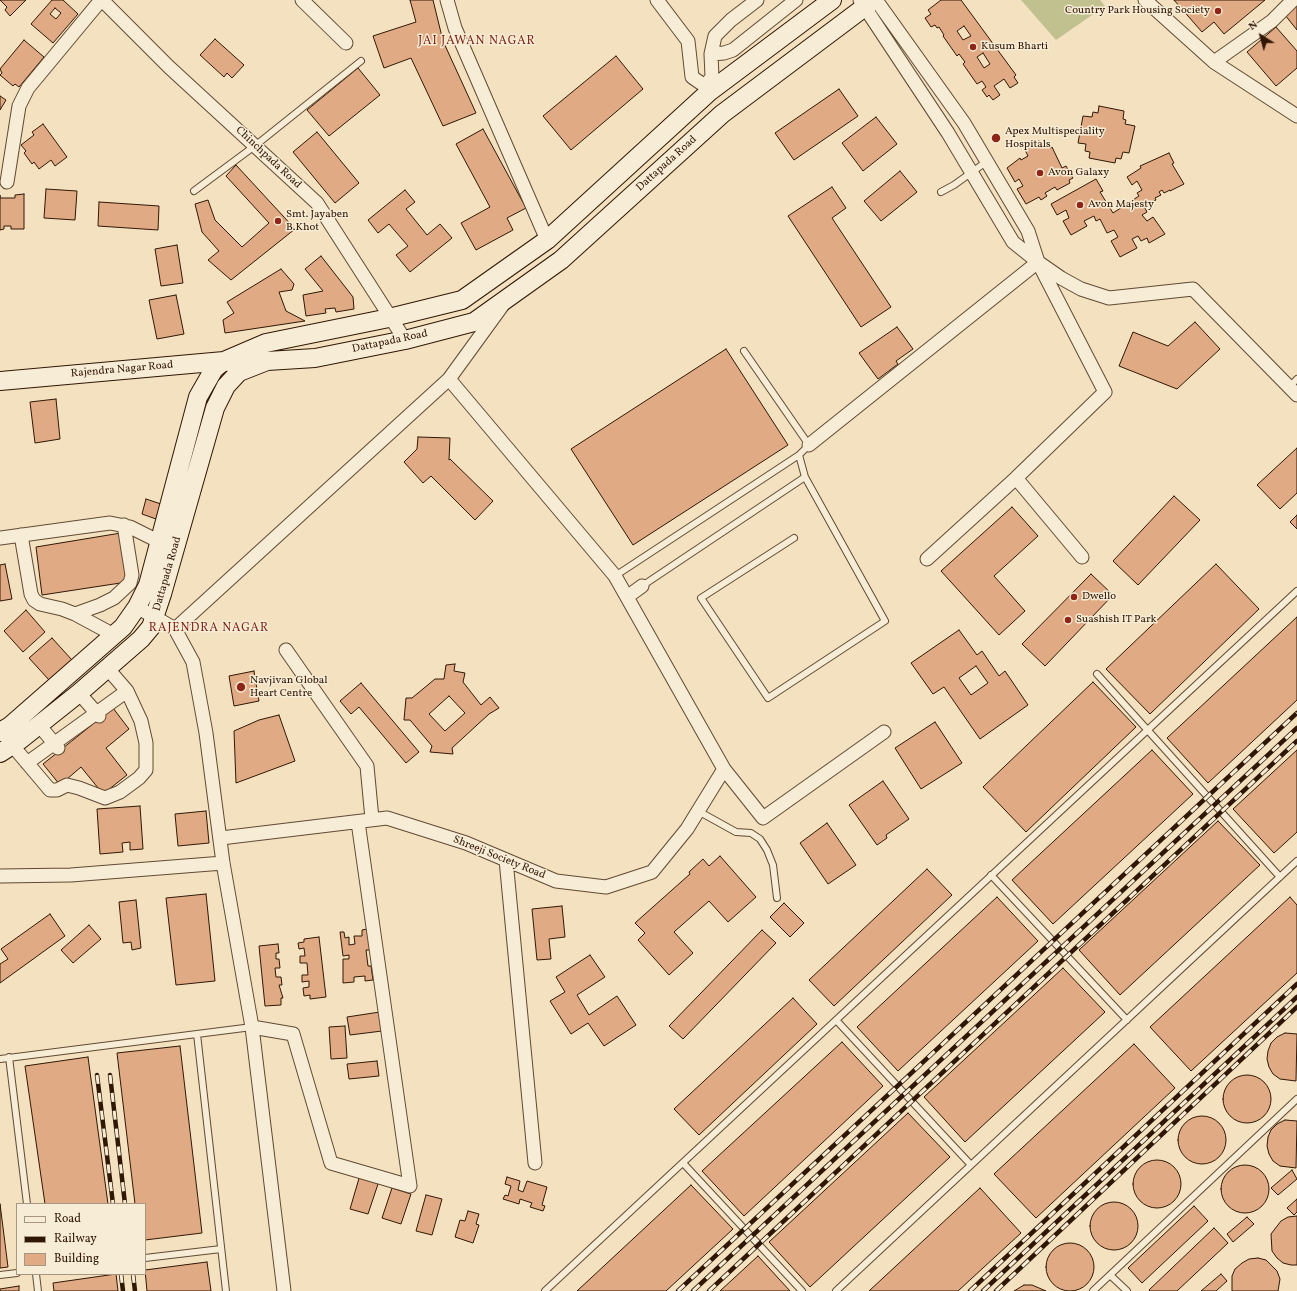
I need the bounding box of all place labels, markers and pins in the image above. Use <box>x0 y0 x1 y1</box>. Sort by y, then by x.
place label: Country Park Housing Society <box>1065 4 1210 18</box>
marker: Country Park Housing Society <box>1213 6 1223 16</box>
place label: Kusum Bharti <box>981 40 1048 54</box>
marker: Kusum Bharti <box>968 42 978 52</box>
place label: Apex Multispeciality Hospitals <box>1005 125 1105 151</box>
marker: Apex Multispeciality Hospitals <box>990 132 1002 144</box>
place label: Avon Galaxy <box>1048 166 1109 180</box>
marker: Avon Galaxy <box>1035 168 1045 178</box>
place label: Avon Majesty <box>1088 198 1154 212</box>
marker: Avon Majesty <box>1075 200 1085 210</box>
place label: Smt. Jayaben B.Khot <box>286 208 348 234</box>
marker: Smt. Jayaben B.Khot <box>273 216 283 226</box>
place label: Dwello <box>1082 590 1116 604</box>
marker: Dwello <box>1069 592 1079 602</box>
place label: Suashish IT Park <box>1076 613 1157 627</box>
marker: Suashish IT Park <box>1063 615 1073 625</box>
place label: Navjivan Global Heart Centre <box>250 674 327 700</box>
marker: Navjivan Global Heart Centre <box>235 681 247 693</box>

